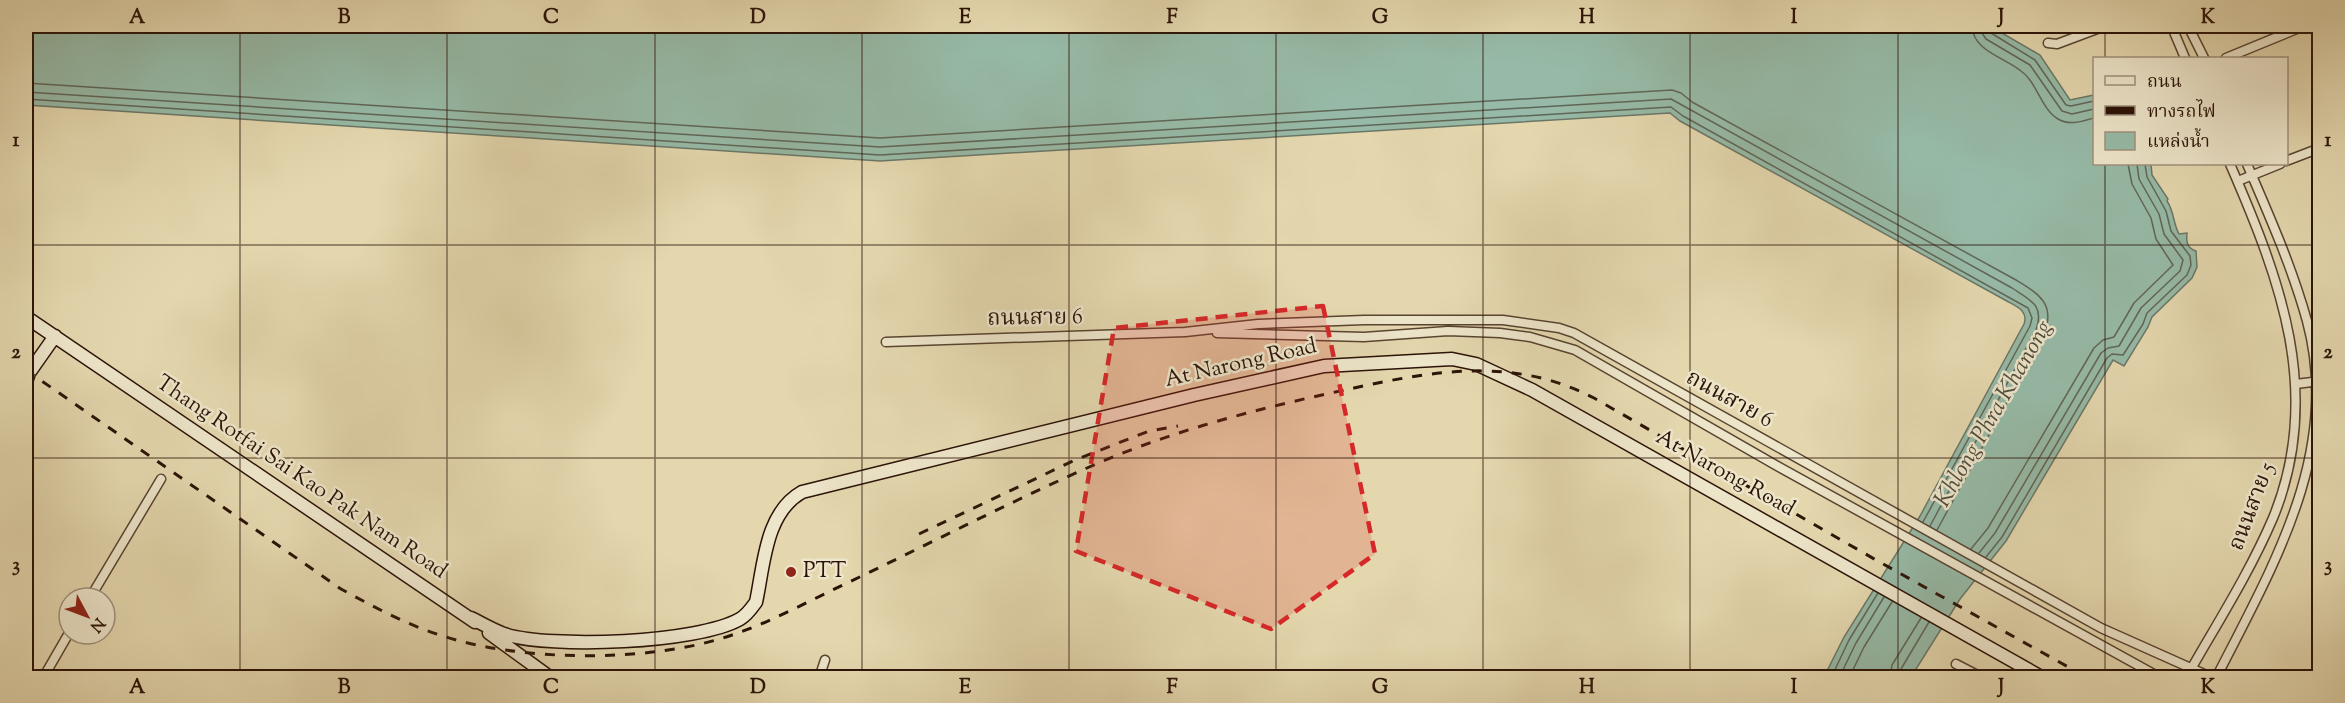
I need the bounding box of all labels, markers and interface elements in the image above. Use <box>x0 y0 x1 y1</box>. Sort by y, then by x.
text: A <box>129 4 146 33</box>
text: B <box>338 4 351 33</box>
text: C <box>543 4 559 33</box>
text: D <box>750 4 766 33</box>
text: E <box>959 4 972 33</box>
text: F <box>1166 4 1178 33</box>
text: G <box>1372 4 1389 33</box>
text: H <box>1579 4 1595 33</box>
text: I <box>1791 4 1798 33</box>
text: J <box>1996 4 2004 33</box>
text: K <box>2201 4 2216 33</box>
legend <box>2093 57 2288 165</box>
text: ถนน <box>2147 70 2182 96</box>
text: ทางรถไฟ <box>2147 99 2216 126</box>
text: 1 <box>13 127 20 156</box>
text: แหล่งน้ำ <box>2147 127 2210 156</box>
text: 1 <box>2325 127 2332 156</box>
street label: ถนนสาย 6 <box>987 302 1083 336</box>
water label: Khlong Phra Khanong <box>1926 314 2062 514</box>
street label: At Narong Road <box>1162 331 1320 397</box>
text: 2 <box>11 339 21 368</box>
text: 2 <box>2323 339 2333 368</box>
street label: ถนนสาย 6 <box>1679 363 1779 437</box>
street label: Thang Rotfai Sai Kao Pak Nam Road <box>149 368 453 588</box>
street label: At Narong Road <box>1649 422 1801 526</box>
street label: ถนนสาย 5 <box>2222 458 2285 556</box>
text: 3 <box>12 552 20 581</box>
text: 3 <box>2324 552 2332 581</box>
place label: PTT <box>803 556 847 588</box>
marker: PTT <box>784 565 798 579</box>
north arrow <box>57 586 117 646</box>
text: N <box>83 612 109 637</box>
text: A <box>129 674 146 703</box>
text: B <box>338 674 351 703</box>
text: C <box>543 674 559 703</box>
text: D <box>750 674 766 703</box>
text: E <box>959 674 972 703</box>
text: F <box>1166 674 1178 703</box>
text: G <box>1372 674 1389 703</box>
text: H <box>1579 674 1595 703</box>
text: I <box>1791 674 1798 703</box>
text: J <box>1996 674 2004 703</box>
text: K <box>2201 674 2216 703</box>

